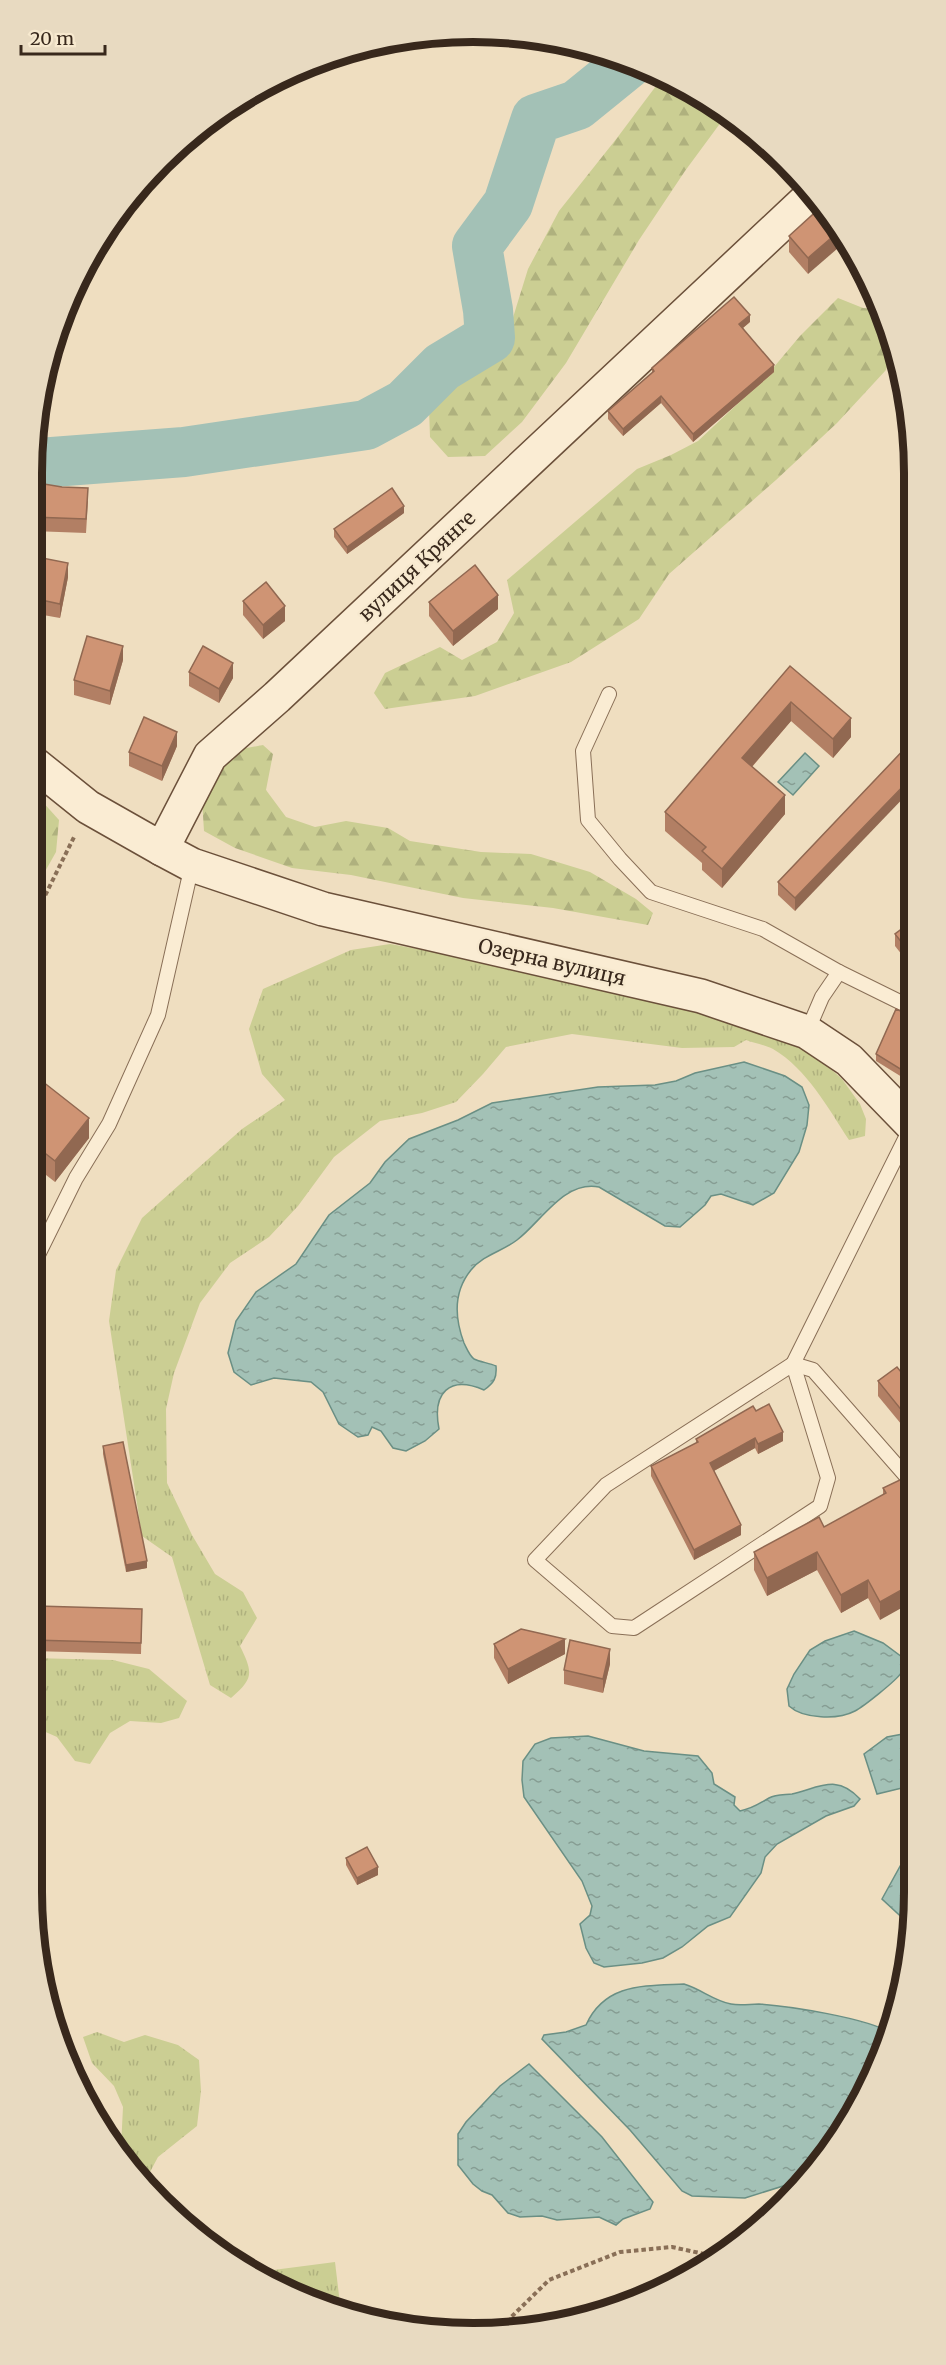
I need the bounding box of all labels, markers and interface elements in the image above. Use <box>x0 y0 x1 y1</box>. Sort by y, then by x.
scale bar <box>21 18 105 56</box>
text: 20 m <box>30 27 74 50</box>
street label: вулиця Крянге <box>353 505 480 626</box>
street label: Озерна вулиця <box>476 932 628 991</box>

